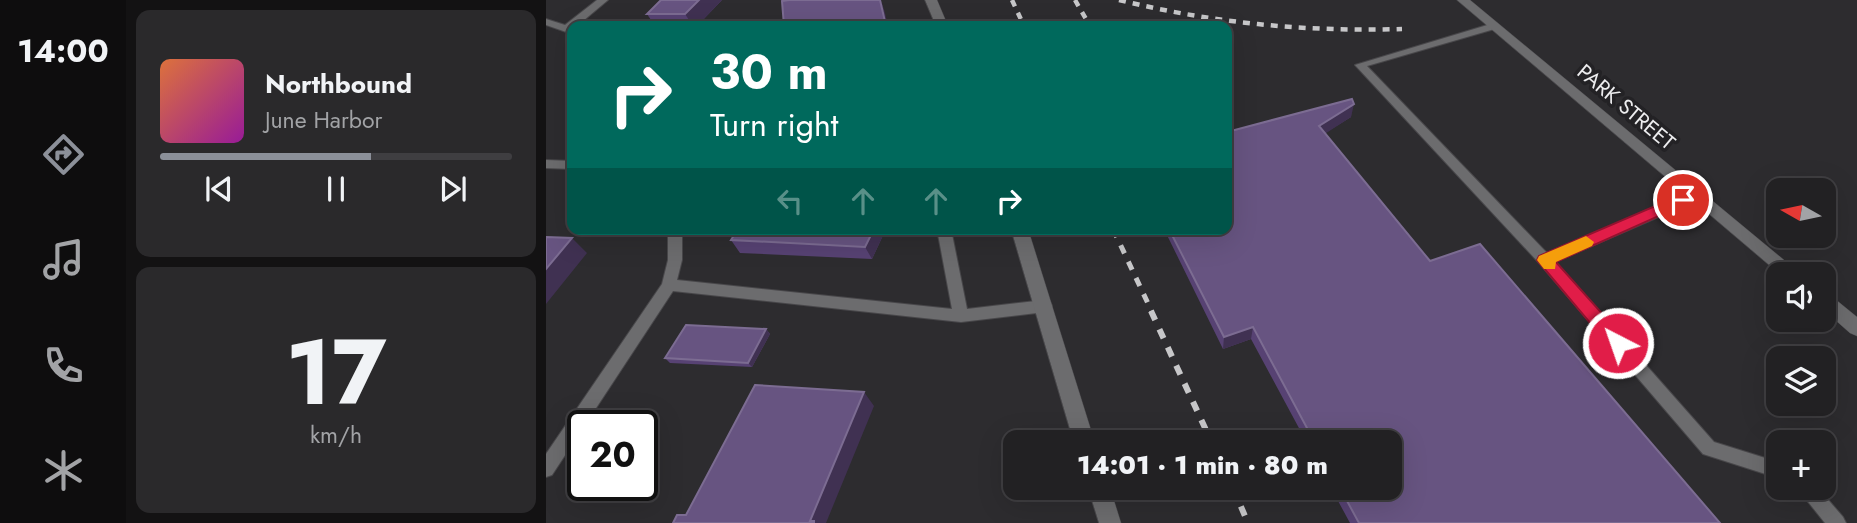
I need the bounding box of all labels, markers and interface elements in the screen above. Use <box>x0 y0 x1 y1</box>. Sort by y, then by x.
text: 14:00 <box>17 28 109 74</box>
text: 30 m <box>710 37 828 107</box>
icon: right <box>595 49 686 140</box>
street label: PARK STREET <box>1570 57 1682 157</box>
text: Northbound <box>265 65 412 103</box>
text: Turn right <box>710 102 839 148</box>
text: June Harbor <box>265 103 382 137</box>
icon: directions <box>39 130 88 179</box>
icon: previous <box>200 170 238 208</box>
icon: pause <box>317 170 355 208</box>
icon: next <box>434 170 472 208</box>
pin <box>1653 170 1713 230</box>
north arrow <box>1766 178 1836 248</box>
map controls <box>1766 178 1836 500</box>
icon: arrive <box>1664 181 1702 219</box>
icon: left <box>771 182 809 220</box>
icon: ahead <box>844 182 882 220</box>
icon: ahead <box>917 182 955 220</box>
icon: right <box>990 182 1028 220</box>
icon: music <box>39 235 88 284</box>
button: sound <box>1766 262 1836 332</box>
position arrow <box>1581 306 1655 380</box>
text: 17 <box>285 307 387 438</box>
icon: phone <box>39 341 88 390</box>
button: layers <box>1766 346 1836 416</box>
speed limit sign: 20 <box>567 410 658 501</box>
text: km/h <box>310 418 362 452</box>
button: + <box>1766 430 1836 500</box>
icon: climate <box>39 446 88 495</box>
text: 14:01 · 1 min · 80 m <box>1077 446 1328 484</box>

